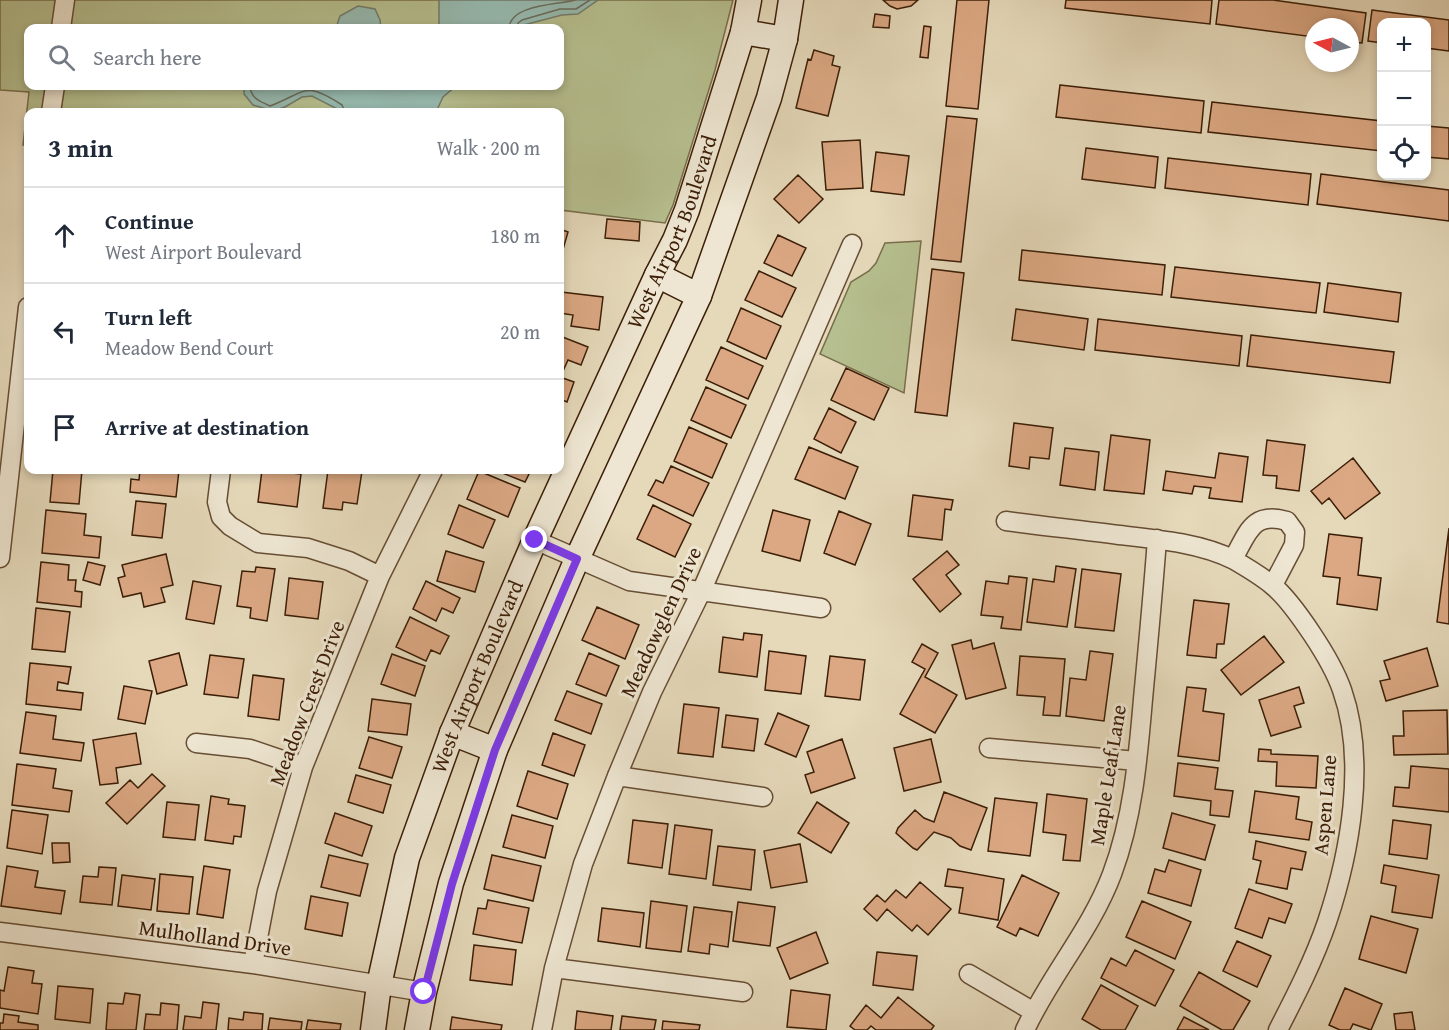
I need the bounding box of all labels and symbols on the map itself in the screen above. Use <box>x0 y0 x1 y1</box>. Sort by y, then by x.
north arrow <box>1305 18 1359 72</box>
street label: West Airport Boulevard <box>618 130 725 334</box>
route end <box>521 526 547 552</box>
street label: Meadowglen Drive <box>612 541 709 702</box>
street label: West Airport Boulevard <box>423 574 531 777</box>
street label: Meadow Crest Drive <box>261 615 352 790</box>
street label: Maple Leaf Lane <box>1081 702 1134 847</box>
street label: Aspen Lane <box>1305 753 1344 856</box>
street label: Mulholland Drive <box>137 911 293 964</box>
route start <box>410 978 436 1004</box>

